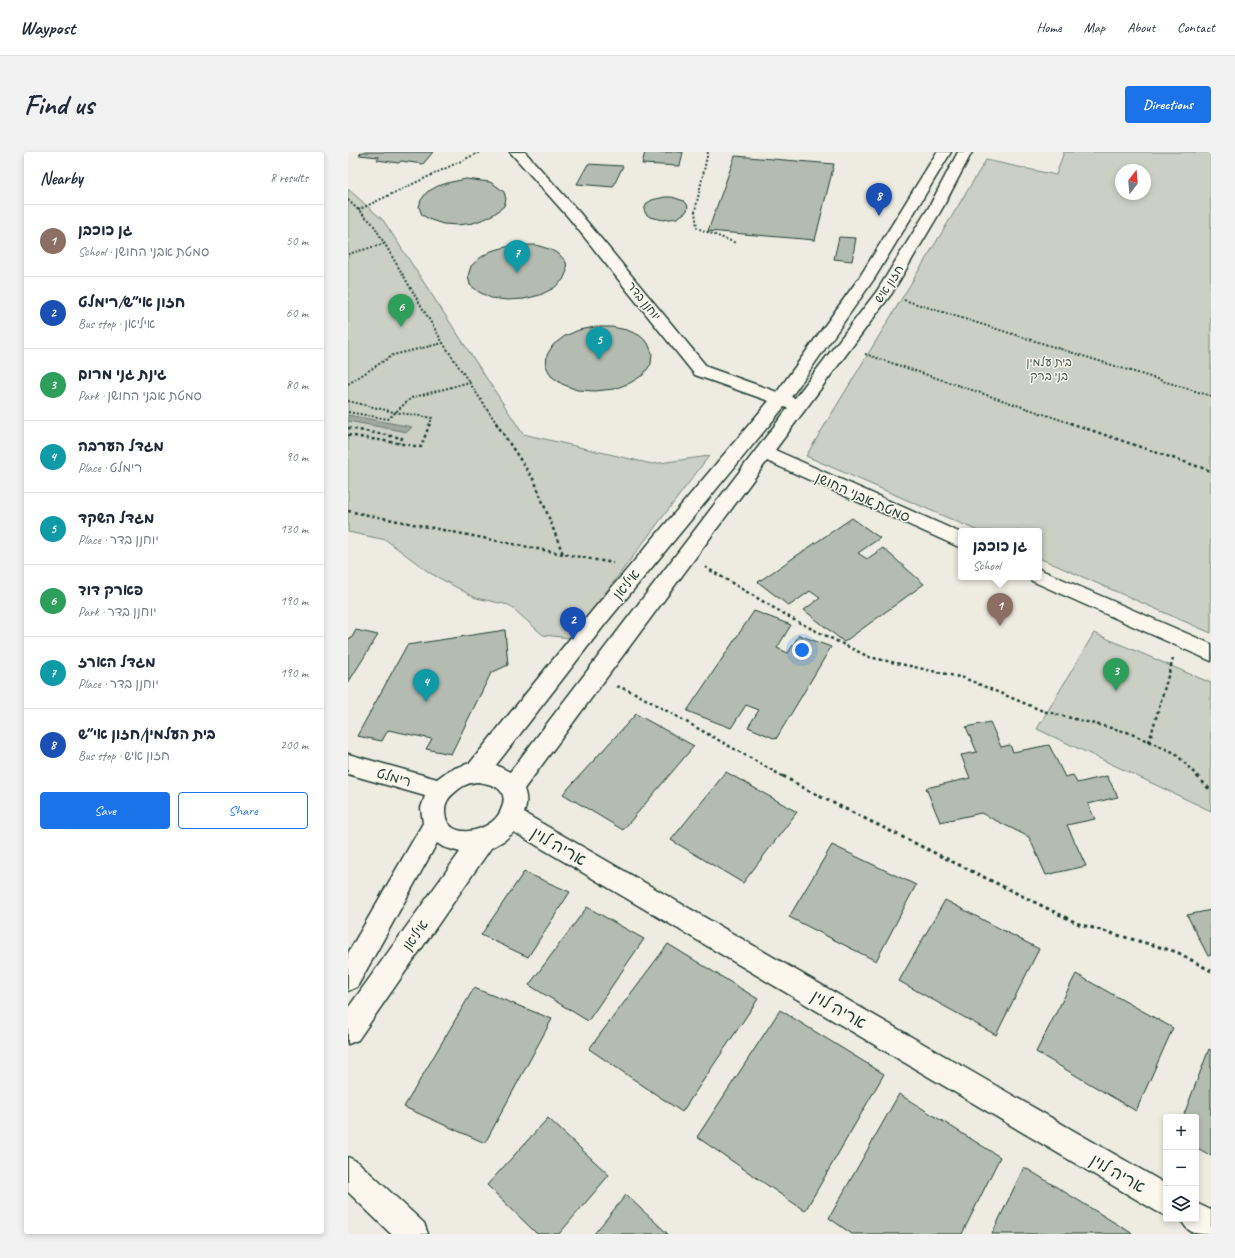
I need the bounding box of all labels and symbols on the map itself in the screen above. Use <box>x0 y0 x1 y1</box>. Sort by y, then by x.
north arrow <box>1115 164 1151 200</box>
pin: 8 <box>866 183 892 216</box>
pin: 7 <box>504 240 530 273</box>
street label: חזון איש <box>871 262 907 306</box>
street label: יוחנן בדר <box>624 278 664 324</box>
pin: 6 <box>388 294 414 327</box>
pin: 5 <box>586 327 612 360</box>
park label: בית עלמין בני ברק <box>1026 354 1072 384</box>
street label: סמטת אבני החושן <box>813 469 913 526</box>
street label: איליאן <box>609 566 644 603</box>
pin: 1 <box>987 593 1013 626</box>
pin: 2 <box>560 607 586 640</box>
your location <box>792 640 812 660</box>
pin: 3 <box>1103 658 1129 691</box>
pin: 4 <box>413 669 439 702</box>
street label: רימלט <box>375 764 413 790</box>
street label: אריה לוין <box>527 822 590 871</box>
street label: איליאן <box>399 917 432 954</box>
street label: אריה לוין <box>807 985 870 1034</box>
street label: אריה לוין <box>1086 1149 1149 1198</box>

